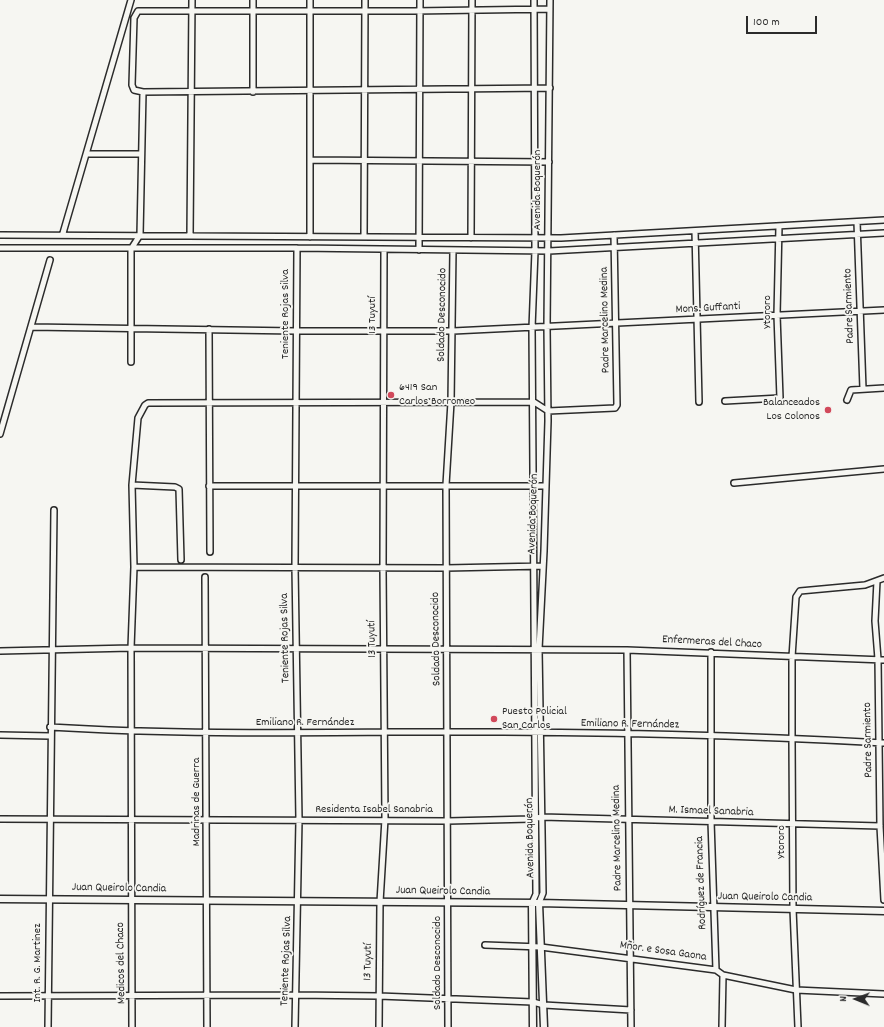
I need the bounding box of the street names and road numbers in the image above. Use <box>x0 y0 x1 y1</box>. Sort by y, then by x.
street label: Avenida Boquerón <box>531 150 545 230</box>
street label: Padre Marcelino Medina <box>598 267 614 373</box>
street label: Soldado Desconocido <box>435 268 451 362</box>
street label: Padre Sarmiento <box>841 268 859 344</box>
street label: Teniente Rojas Silva <box>279 269 293 359</box>
street label: Ytororo <box>761 295 775 329</box>
street label: 13 Tuyutí <box>366 296 380 334</box>
street label: Mons. Guffanti <box>675 300 741 318</box>
street label: Avenida Boquerón <box>525 473 543 555</box>
street label: Soldado Desconocido <box>429 592 445 686</box>
street label: Teniente Rojas Silva <box>278 593 294 683</box>
street label: 13 Tuyutí <box>365 620 381 658</box>
street label: Enfermeras del Chaco <box>662 633 762 653</box>
street label: Padre Sarmiento <box>861 702 877 778</box>
street label: Emiliano R. Fernández <box>256 716 354 730</box>
street label: Emiliano R. Fernández <box>581 717 679 733</box>
street label: Madrinas de Guerra <box>190 758 204 846</box>
street label: Padre Marcelino Medina <box>610 785 626 891</box>
street label: Avenida Boquerón <box>523 798 539 878</box>
street label: Residenta Isabel Sanabria <box>315 803 433 817</box>
street label: M. Ismael Sanabria <box>668 803 754 821</box>
street label: Ytororo <box>775 825 789 859</box>
street label: Rodríguez de Francia <box>693 836 711 930</box>
street label: Juan Queirolo Candia <box>72 881 166 897</box>
street label: Juan Queirolo Candia <box>396 884 490 900</box>
street label: Juan Queirolo Candia <box>718 890 812 906</box>
street label: Teniente Rojas Silva <box>278 916 296 1006</box>
street label: Soldado Desconocido <box>431 916 445 1010</box>
street label: Medicos del Chaco <box>114 922 130 1004</box>
street label: Int. R. G. Martinez <box>31 924 45 1002</box>
street label: Mñor. e Sosa Gaona <box>619 939 707 965</box>
street label: 13 Tuyutí <box>361 943 377 981</box>

